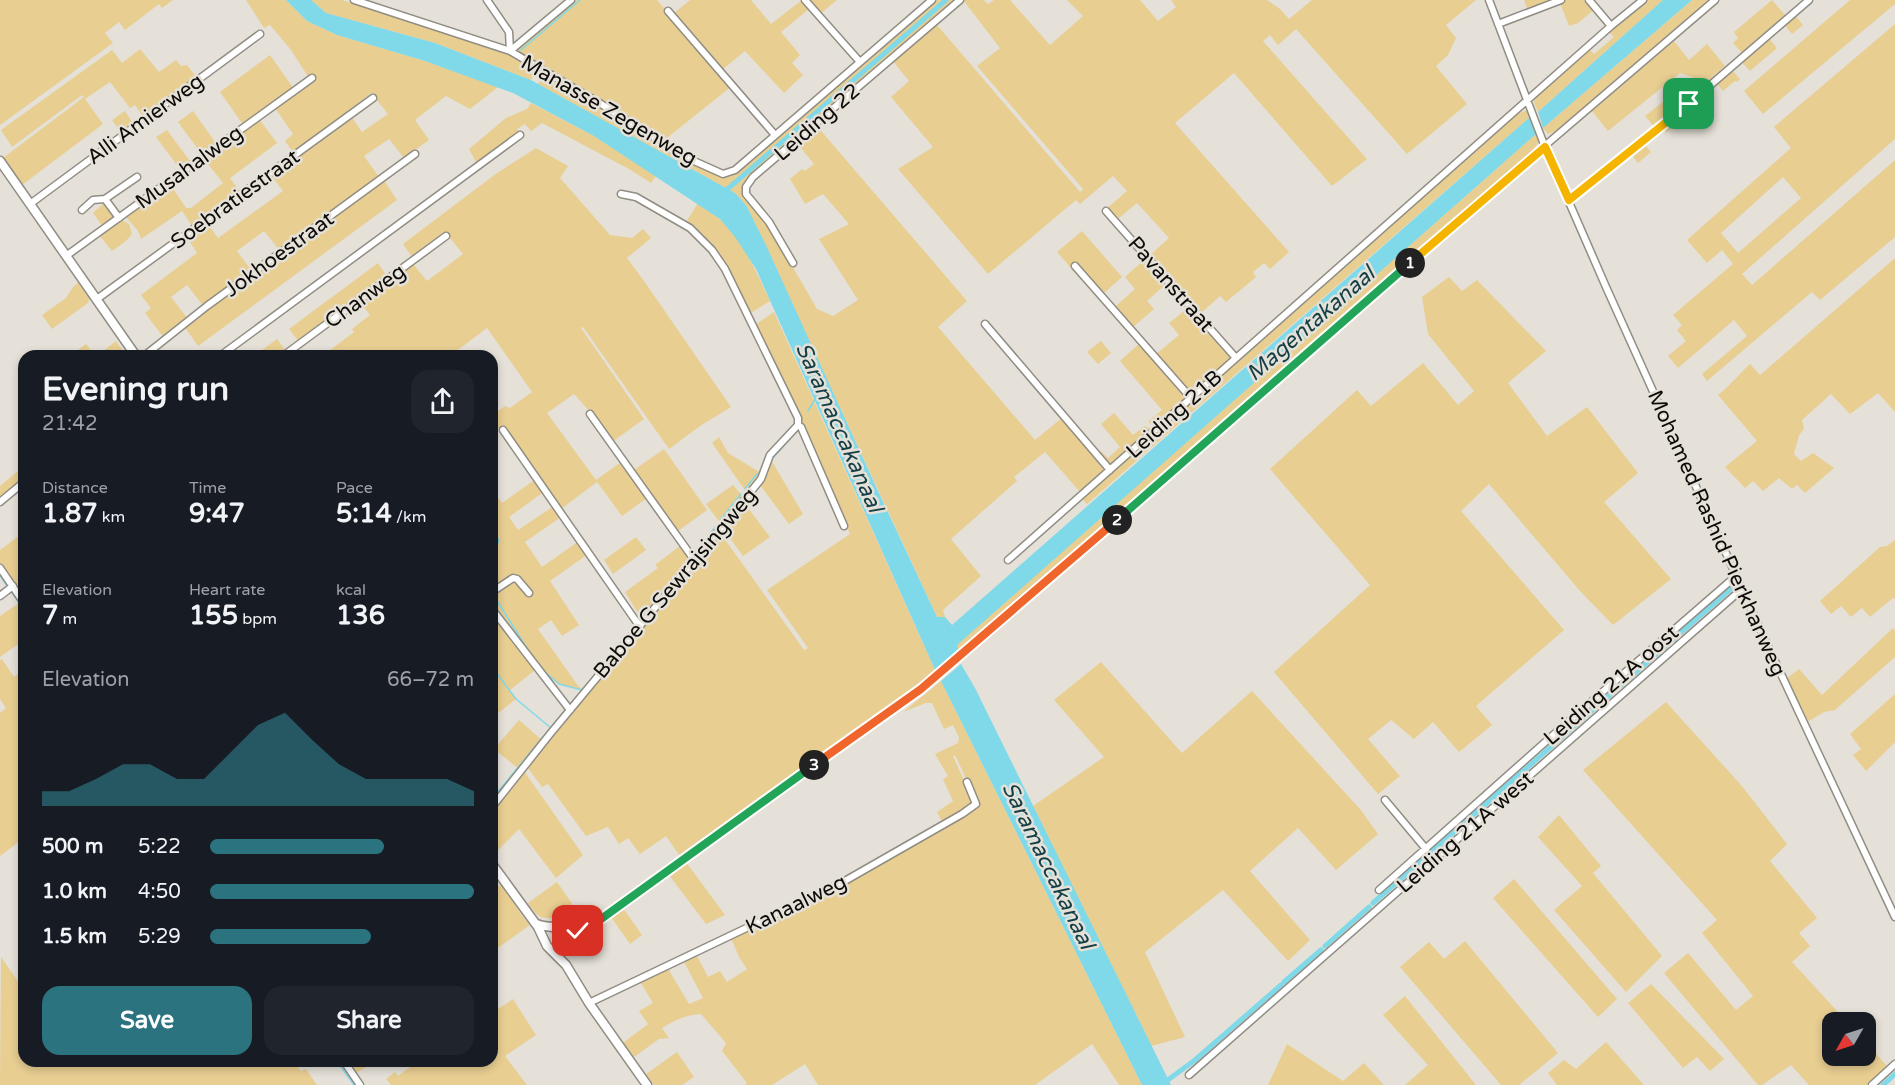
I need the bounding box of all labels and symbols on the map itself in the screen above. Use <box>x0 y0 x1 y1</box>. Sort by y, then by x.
street label: Manasse Zegenweg <box>516 50 701 171</box>
street label: Alli Amierweg <box>82 69 209 170</box>
street label: Leiding 22 <box>769 78 865 166</box>
pin <box>1663 78 1714 129</box>
street label: Musahalweg <box>131 120 248 215</box>
street label: Soebratiestraat <box>166 144 305 254</box>
street label: Jokhoestraat <box>220 206 339 302</box>
street label: Pavanstraat <box>1122 232 1219 337</box>
pin: 1 <box>1395 248 1425 278</box>
street label: Chanweg <box>320 259 410 334</box>
water label: Magentakanaal <box>1241 259 1382 387</box>
water label: Saramaccakanaal <box>790 339 889 518</box>
street label: Leiding 21B <box>1121 365 1227 464</box>
street label: Mohamed Rashid Pierkhanweg <box>1642 386 1791 680</box>
street label: Baboe G Sewrajsingweg <box>588 483 762 684</box>
pin: 2 <box>1102 505 1132 535</box>
street label: Leiding 21A oost <box>1539 620 1684 751</box>
pin: 3 <box>799 750 829 780</box>
street label: Leiding 21A west <box>1392 766 1539 899</box>
water label: Saramaccakanaal <box>996 778 1101 956</box>
street label: Kanaalweg <box>742 869 851 940</box>
pin <box>552 905 603 956</box>
north arrow <box>1822 1012 1876 1066</box>

